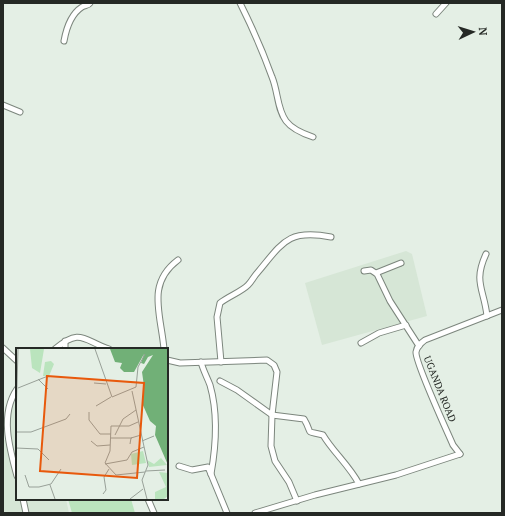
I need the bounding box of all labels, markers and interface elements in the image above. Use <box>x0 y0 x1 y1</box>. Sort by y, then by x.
north arrow <box>453 12 493 52</box>
text: N <box>476 27 490 37</box>
inset map <box>16 348 168 500</box>
street label: UGANDA ROAD <box>421 354 459 424</box>

